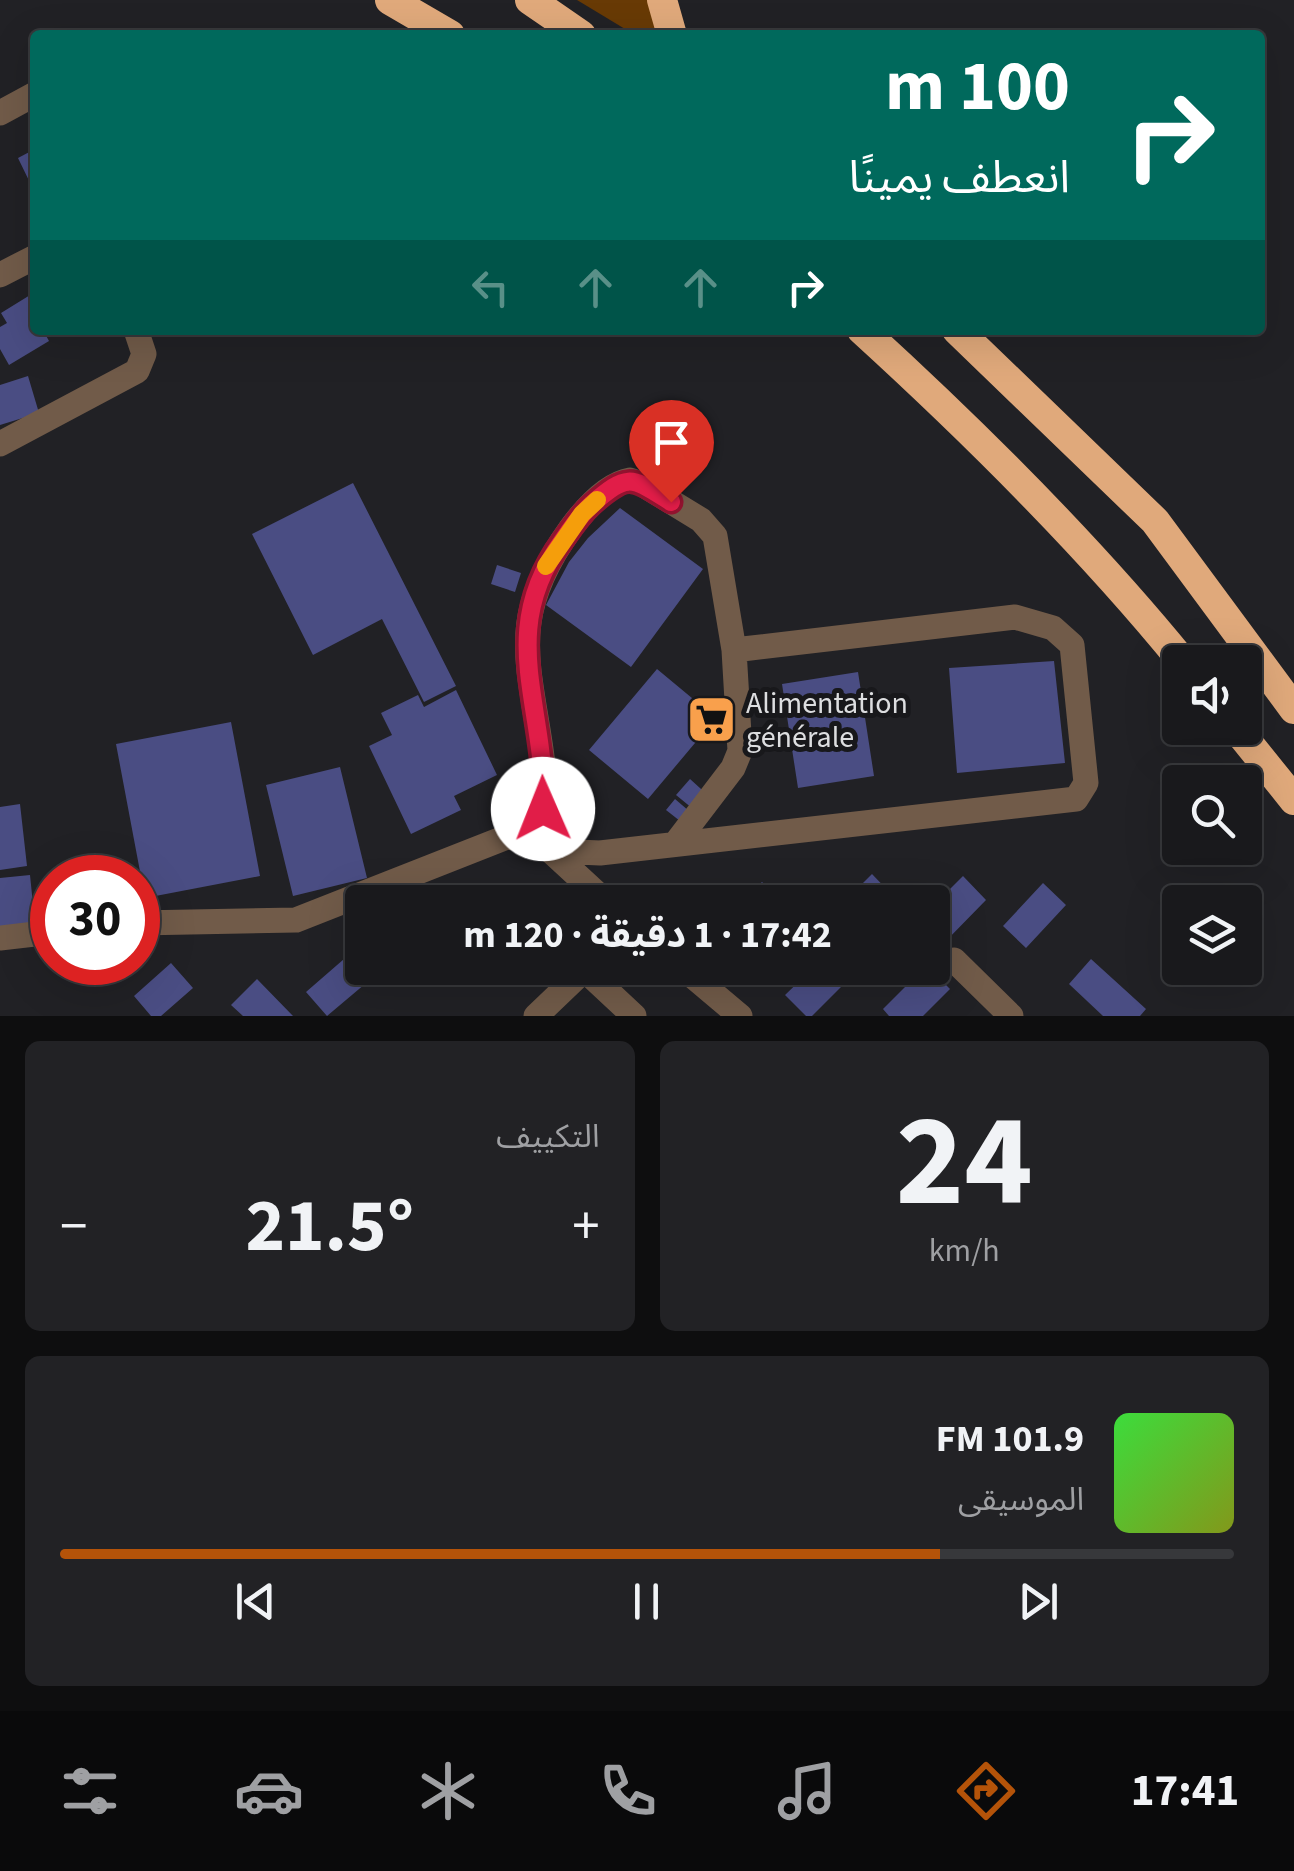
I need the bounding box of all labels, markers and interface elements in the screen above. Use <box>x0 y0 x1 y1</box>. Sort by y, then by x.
text: 100 m <box>885 37 1070 137</box>
icon: right <box>1105 70 1235 200</box>
text: انعطف يمينًا <box>849 146 1070 210</box>
icon: left <box>463 260 518 315</box>
icon: ahead <box>568 260 623 315</box>
icon: ahead <box>673 260 728 315</box>
icon: right <box>778 260 833 315</box>
pin <box>629 400 714 503</box>
icon: arrive <box>644 415 699 470</box>
map controls <box>1162 645 1262 985</box>
button: sound <box>1162 645 1262 745</box>
place label: Alimentation générale <box>746 682 908 759</box>
supermarket icon: Alimentation générale <box>685 694 737 746</box>
position arrow <box>491 757 595 861</box>
button: search <box>1162 765 1262 865</box>
speed limit sign: 30 <box>30 855 160 985</box>
button: layers <box>1162 885 1262 985</box>
text: 17:42 · 1 دقيقة · 120 m <box>463 908 832 962</box>
text: 24 <box>896 1070 1033 1255</box>
text: التكييف <box>496 1114 600 1160</box>
text: 21.5° <box>245 1173 414 1280</box>
text: − <box>60 1188 87 1266</box>
text: + <box>572 1188 600 1266</box>
text: km/h <box>929 1228 1000 1274</box>
text: 101.9 FM <box>936 1412 1084 1466</box>
text: الموسيقى <box>958 1477 1084 1523</box>
icon: previous <box>228 1574 283 1629</box>
icon: pause <box>619 1574 674 1629</box>
icon: next <box>1011 1574 1066 1629</box>
icon: filters <box>55 1756 125 1826</box>
icon: car <box>234 1756 304 1826</box>
icon: climate <box>413 1756 483 1826</box>
icon: phone <box>593 1756 663 1826</box>
icon: music <box>772 1756 842 1826</box>
icon: directions <box>951 1756 1021 1826</box>
text: 17:41 <box>1131 1759 1239 1823</box>

